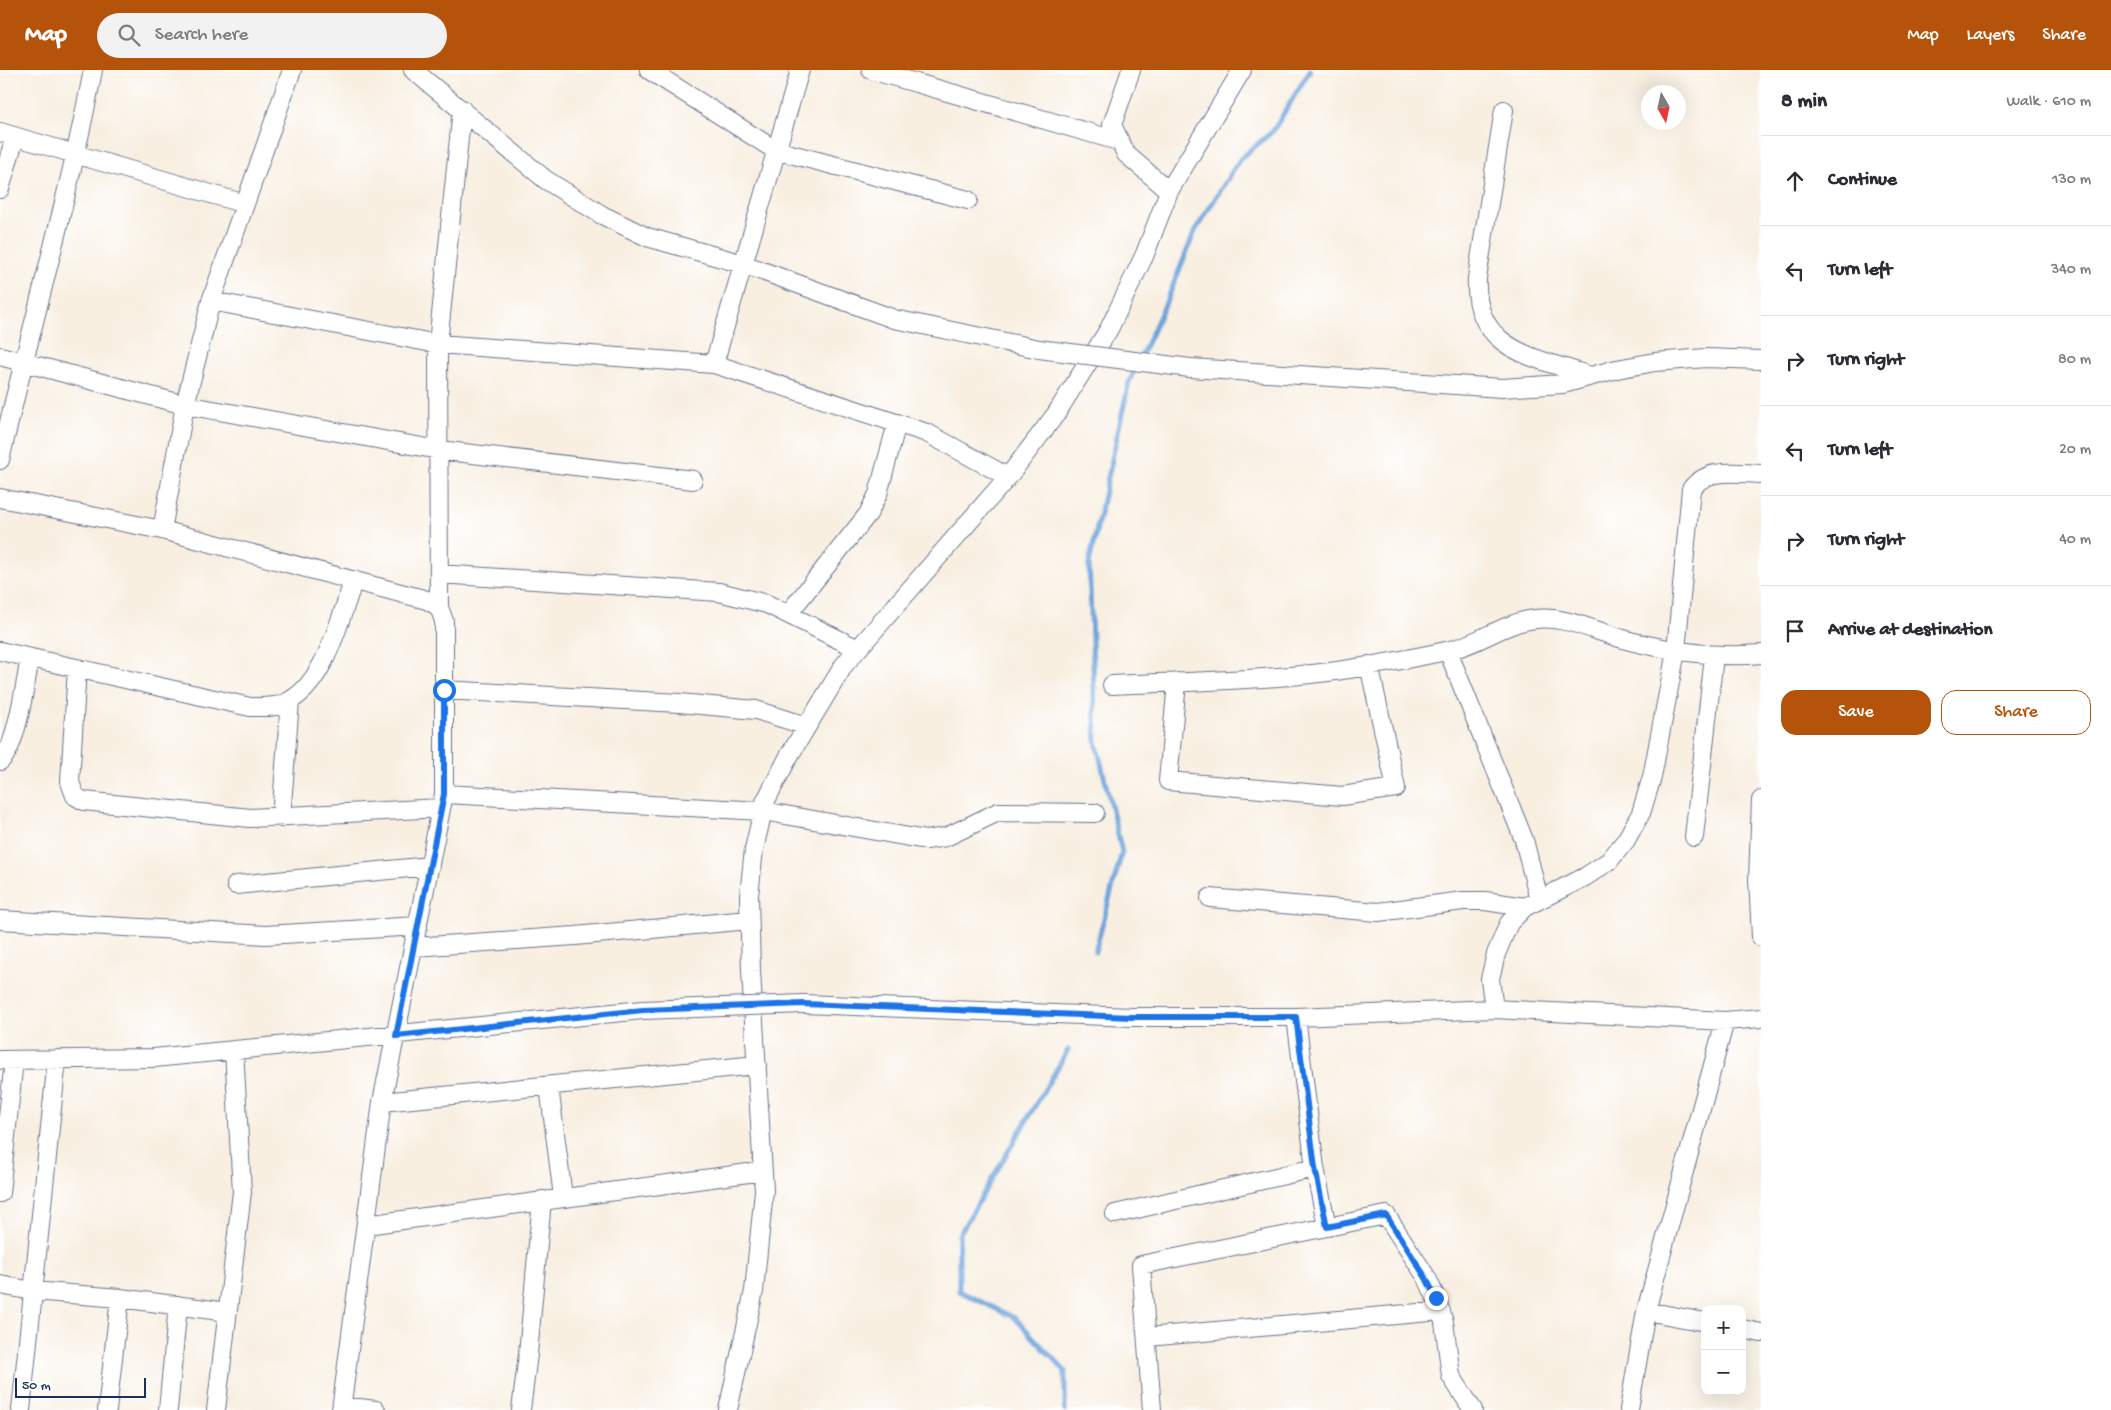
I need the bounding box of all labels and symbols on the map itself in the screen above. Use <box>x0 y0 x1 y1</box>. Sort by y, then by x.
north arrow <box>1641 85 1686 130</box>
route start <box>433 679 456 702</box>
route end <box>1425 1287 1448 1310</box>
scale bar <box>15 1375 146 1398</box>

